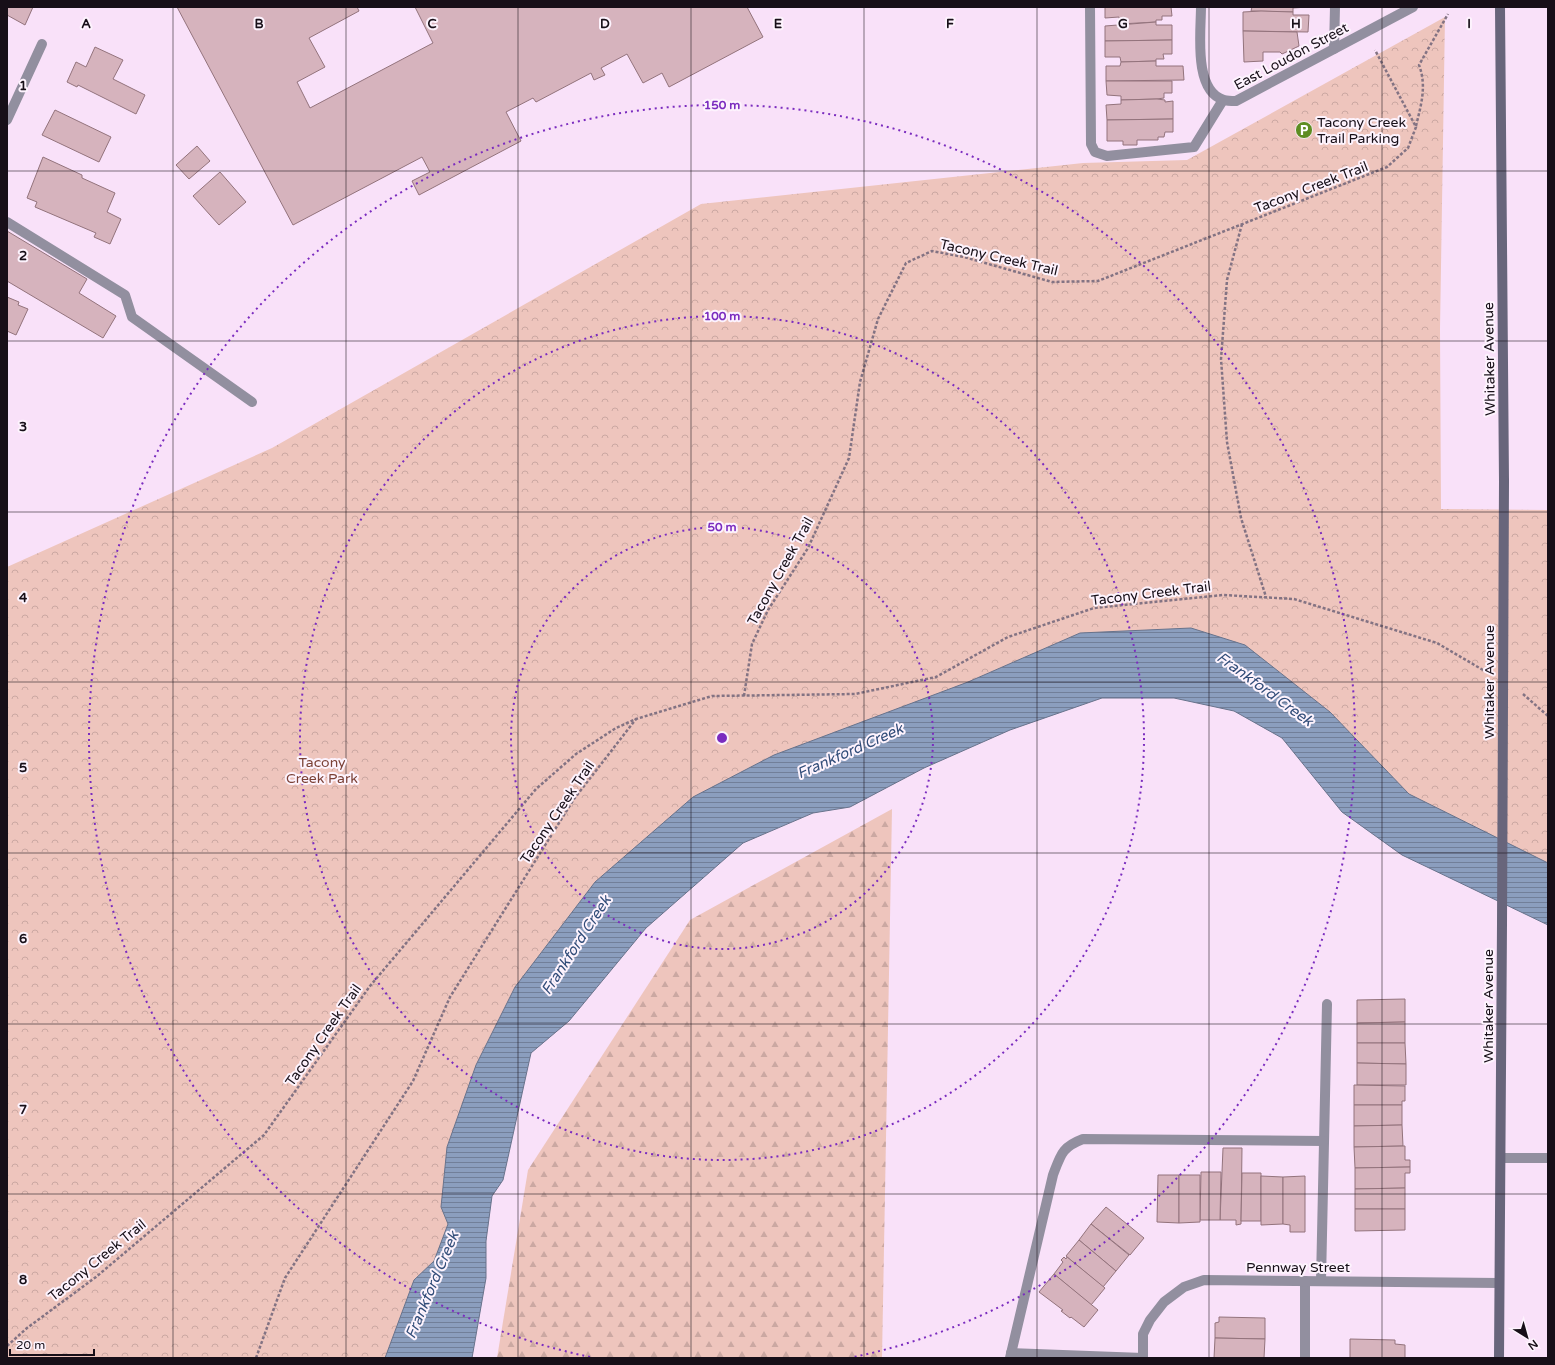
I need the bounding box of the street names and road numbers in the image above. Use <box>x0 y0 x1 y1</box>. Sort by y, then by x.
street label: East Loudon Street <box>1231 19 1352 94</box>
street label: Tacony Creek Trail <box>1252 158 1370 217</box>
street label: Tacony Creek Trail <box>938 236 1060 279</box>
street label: Whitaker Avenue <box>1480 302 1499 416</box>
street label: Tacony Creek Trail <box>744 514 817 628</box>
street label: Tacony Creek Trail <box>1090 578 1212 609</box>
street label: Whitaker Avenue <box>1481 625 1498 739</box>
street label: Tacony Creek Trail <box>517 758 598 867</box>
street label: Whitaker Avenue <box>1480 949 1497 1063</box>
street label: Tacony Creek Trail <box>282 981 365 1090</box>
street label: Tacony Creek Trail <box>45 1216 150 1305</box>
street label: Pennway Street <box>1246 1259 1351 1276</box>

